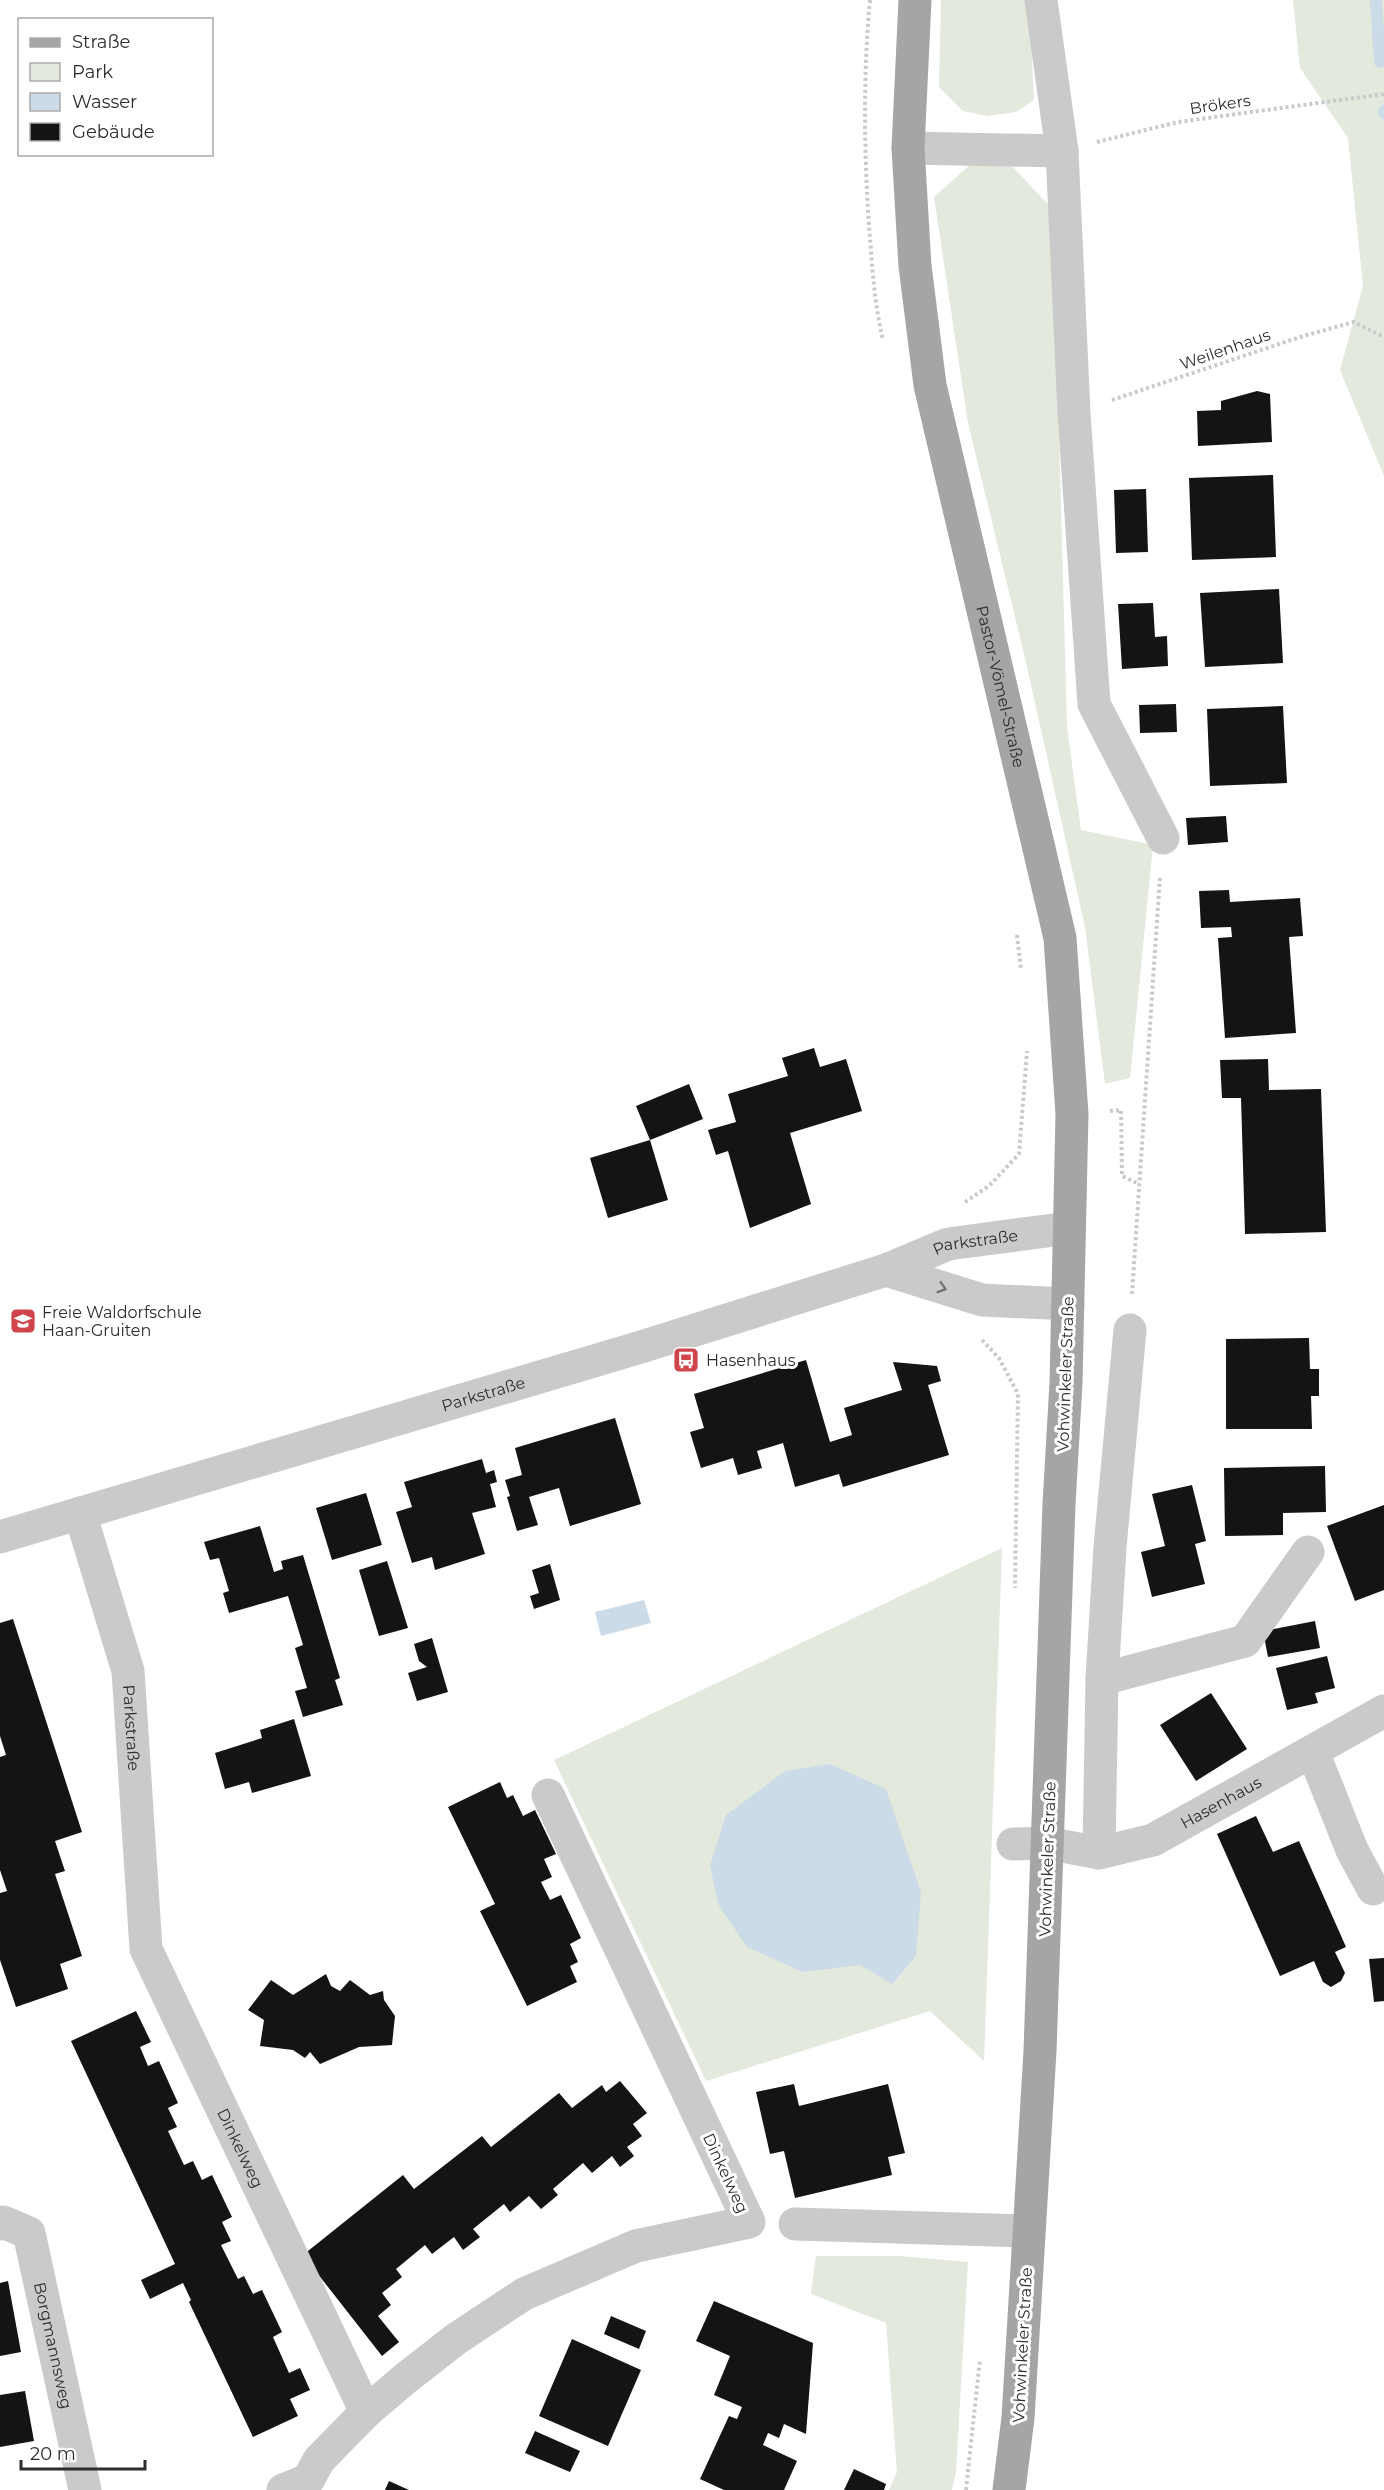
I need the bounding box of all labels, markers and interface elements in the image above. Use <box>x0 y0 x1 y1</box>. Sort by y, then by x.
legend <box>18 18 213 156</box>
text: Straße <box>72 31 131 53</box>
text: Park <box>72 61 113 83</box>
text: Wasser <box>72 91 137 113</box>
street label: Brökers <box>1188 91 1252 118</box>
text: Gebäude <box>72 121 155 143</box>
street label: Weilenhaus <box>1177 325 1273 374</box>
street label: Pastor-Vömel-Straße <box>972 604 1029 769</box>
street label: Parkstraße <box>930 1226 1019 1259</box>
one-way arrow <box>936 1281 947 1293</box>
street label: Vohwinkeler Straße <box>1053 1296 1078 1452</box>
place label: Freie Waldorfschule Haan-Gruiten <box>42 1303 202 1340</box>
school or university icon: Freie Waldorfschule Haan-Gruiten <box>8 1306 38 1336</box>
bus stop icon: Hasenhaus <box>671 1345 701 1375</box>
place label: Hasenhaus <box>706 1351 796 1370</box>
street label: Parkstraße <box>439 1373 527 1416</box>
street label: Parkstraße <box>119 1684 143 1771</box>
street label: Hasenhaus <box>1177 1772 1265 1833</box>
street label: Vohwinkeler Straße <box>1035 1781 1060 1937</box>
street label: Dinkelweg <box>213 2105 267 2191</box>
street label: Dinkelweg <box>699 2130 752 2216</box>
street label: Vohwinkeler Straße <box>1009 2267 1036 2423</box>
street label: Borgmannsweg <box>30 2280 76 2411</box>
scale bar <box>21 2433 146 2471</box>
text: 20 m <box>30 2443 76 2465</box>

